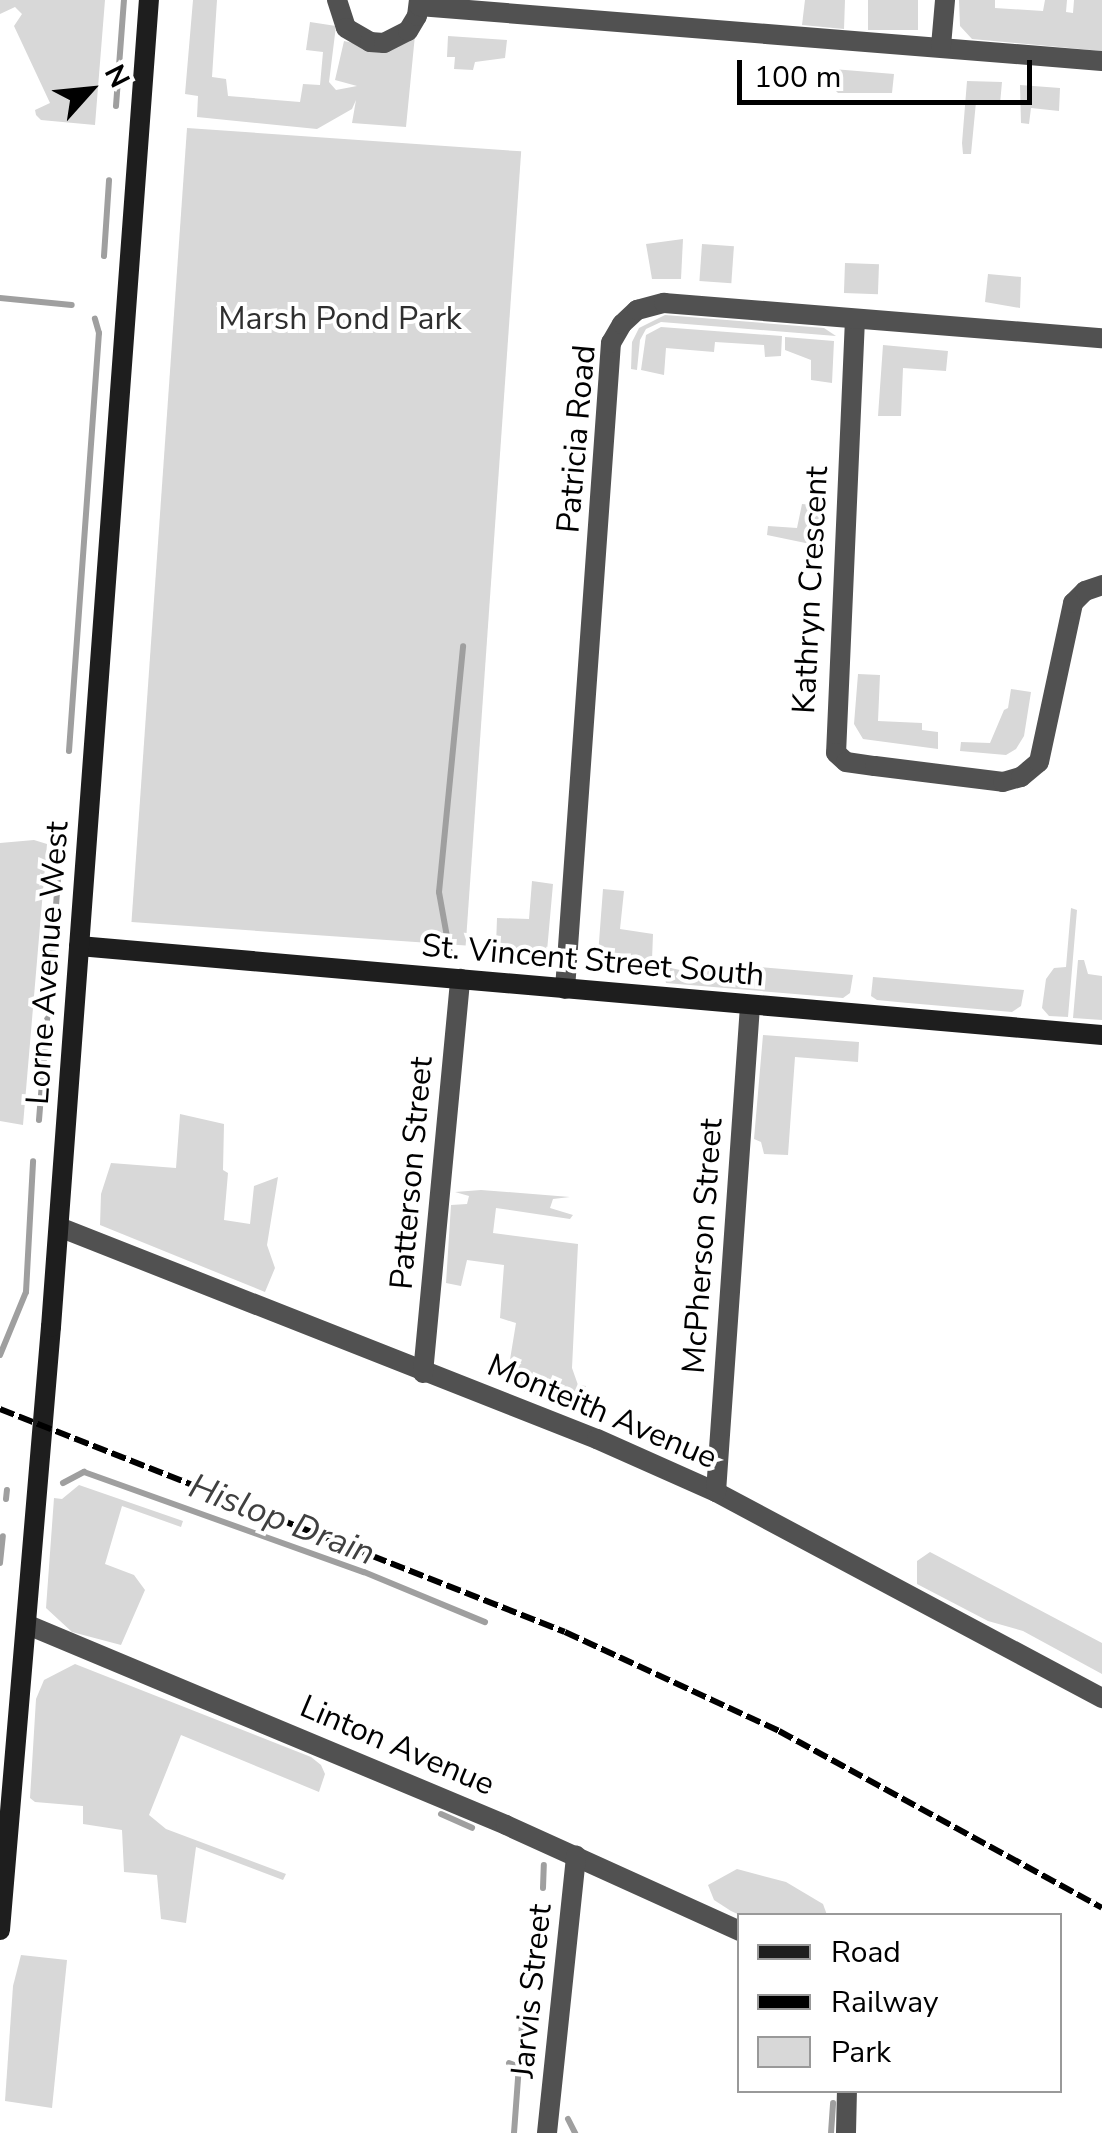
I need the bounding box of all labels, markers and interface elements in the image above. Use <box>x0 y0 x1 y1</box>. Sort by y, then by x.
north arrow <box>40 40 140 140</box>
scale bar <box>742 40 1037 102</box>
text: 100 m <box>754 57 841 98</box>
text: N <box>95 58 138 94</box>
park label: Marsh Pond Park <box>218 300 462 338</box>
street label: Patricia Road <box>550 343 604 535</box>
street label: Kathryn Crescent <box>785 465 837 715</box>
street label: Lorne Avenue West <box>19 820 77 1106</box>
street label: St. Vincent Street South <box>420 927 766 995</box>
street label: Patterson Street <box>383 1055 441 1291</box>
street label: McPherson Street <box>675 1117 731 1375</box>
street label: Monteith Avenue <box>482 1346 722 1478</box>
water label: Hislop Drain <box>183 1465 381 1575</box>
street label: Linton Avenue <box>294 1688 500 1804</box>
street label: Jarvis Street <box>504 1902 560 2080</box>
legend <box>737 1913 1062 2093</box>
text: Road <box>831 1932 901 1973</box>
text: Railway <box>831 1982 939 2023</box>
text: Park <box>831 2032 891 2073</box>

